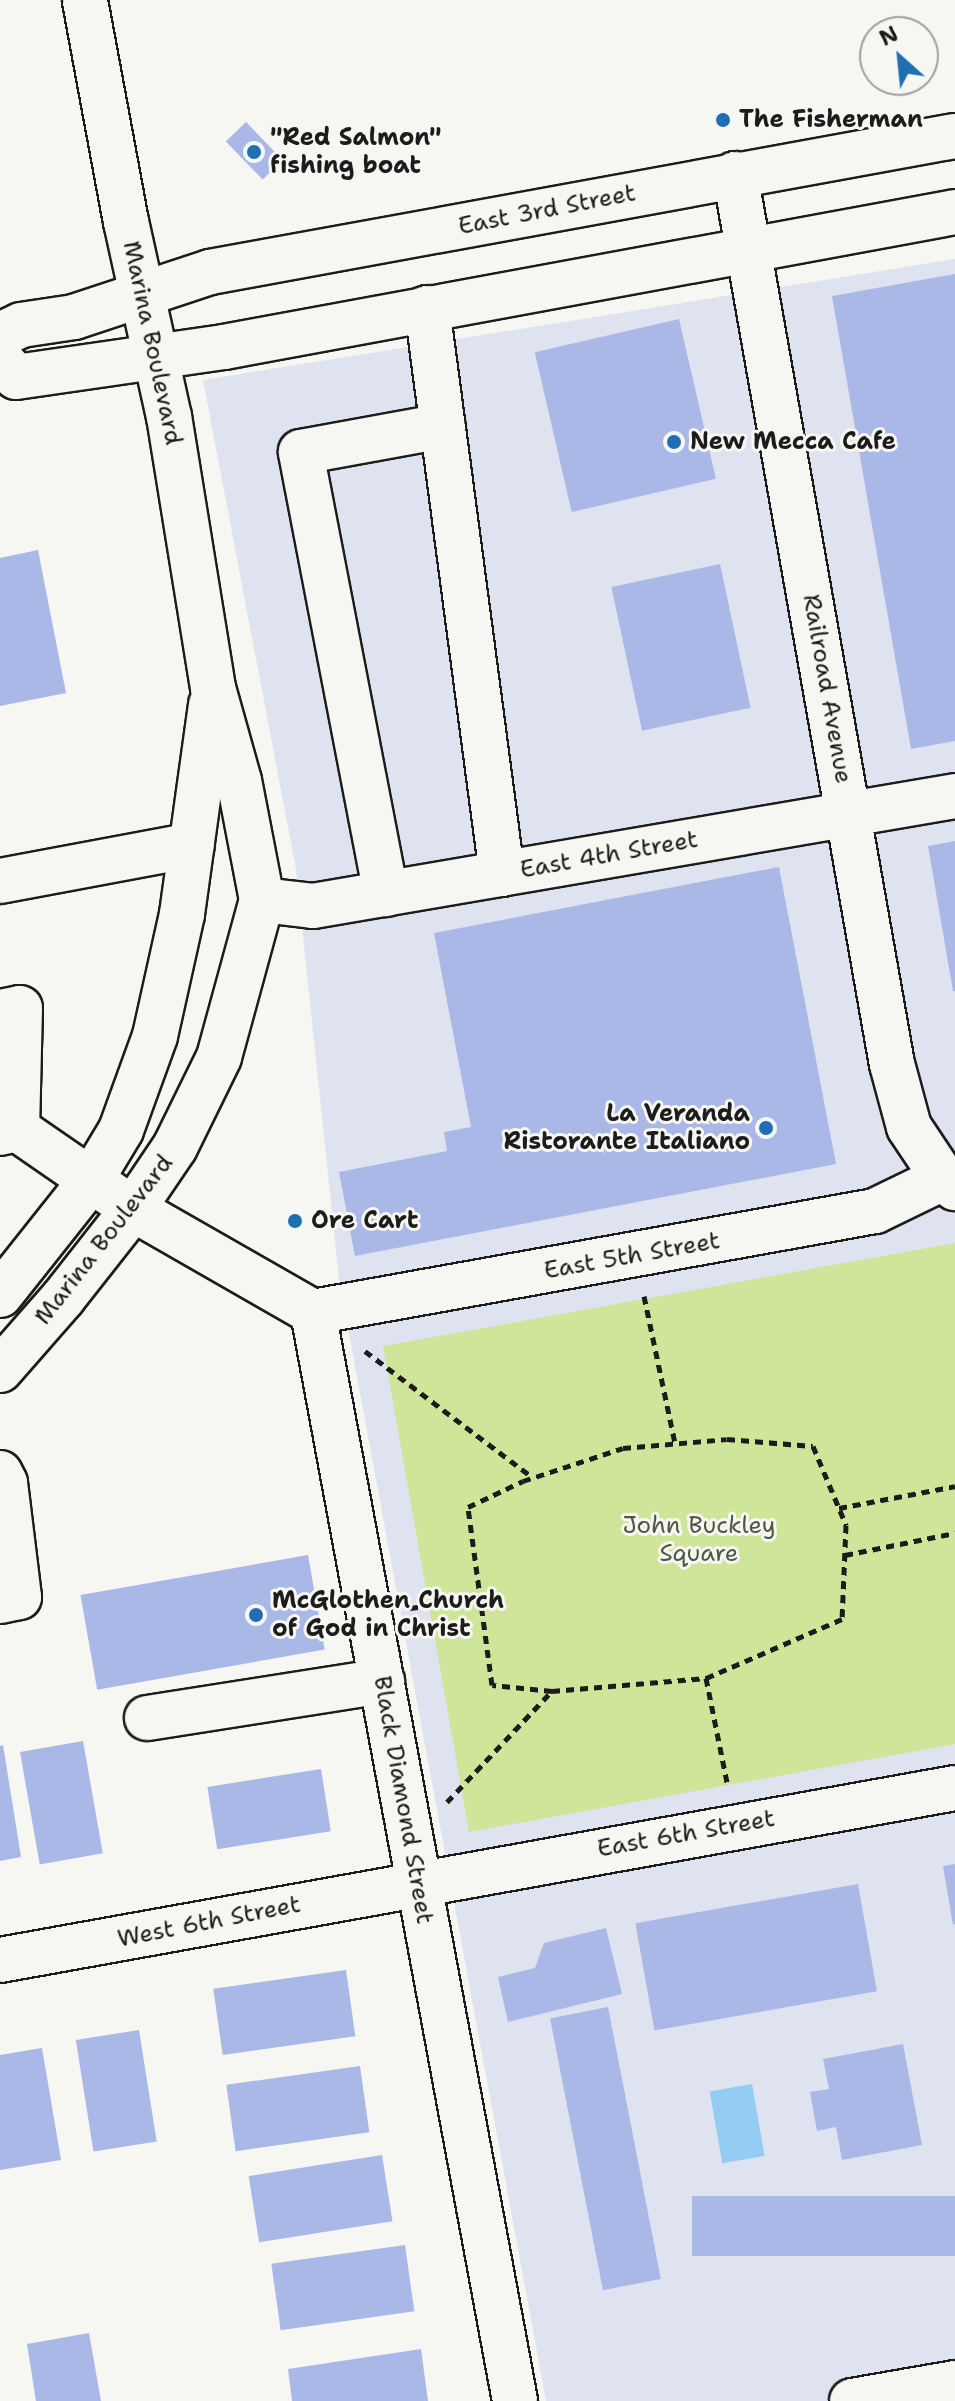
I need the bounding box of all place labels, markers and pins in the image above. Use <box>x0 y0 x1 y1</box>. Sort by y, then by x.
place label: The Fisherman <box>739 106 923 134</box>
marker: The Fisherman <box>714 111 732 129</box>
place label: "Red Salmon" fishing boat <box>270 124 442 180</box>
marker: "Red Salmon" fishing boat <box>245 143 263 161</box>
place label: New Mecca Cafe <box>690 428 896 456</box>
marker: New Mecca Cafe <box>665 433 683 451</box>
place label: La Veranda Ristorante Italiano <box>504 1100 750 1156</box>
marker: La Veranda Ristorante Italiano <box>757 1119 775 1137</box>
place label: Ore Cart <box>311 1207 418 1235</box>
marker: Ore Cart <box>286 1212 304 1230</box>
place label: McGlothen Church of God in Christ <box>272 1587 504 1643</box>
marker: McGlothen Church of God in Christ <box>247 1606 265 1624</box>

